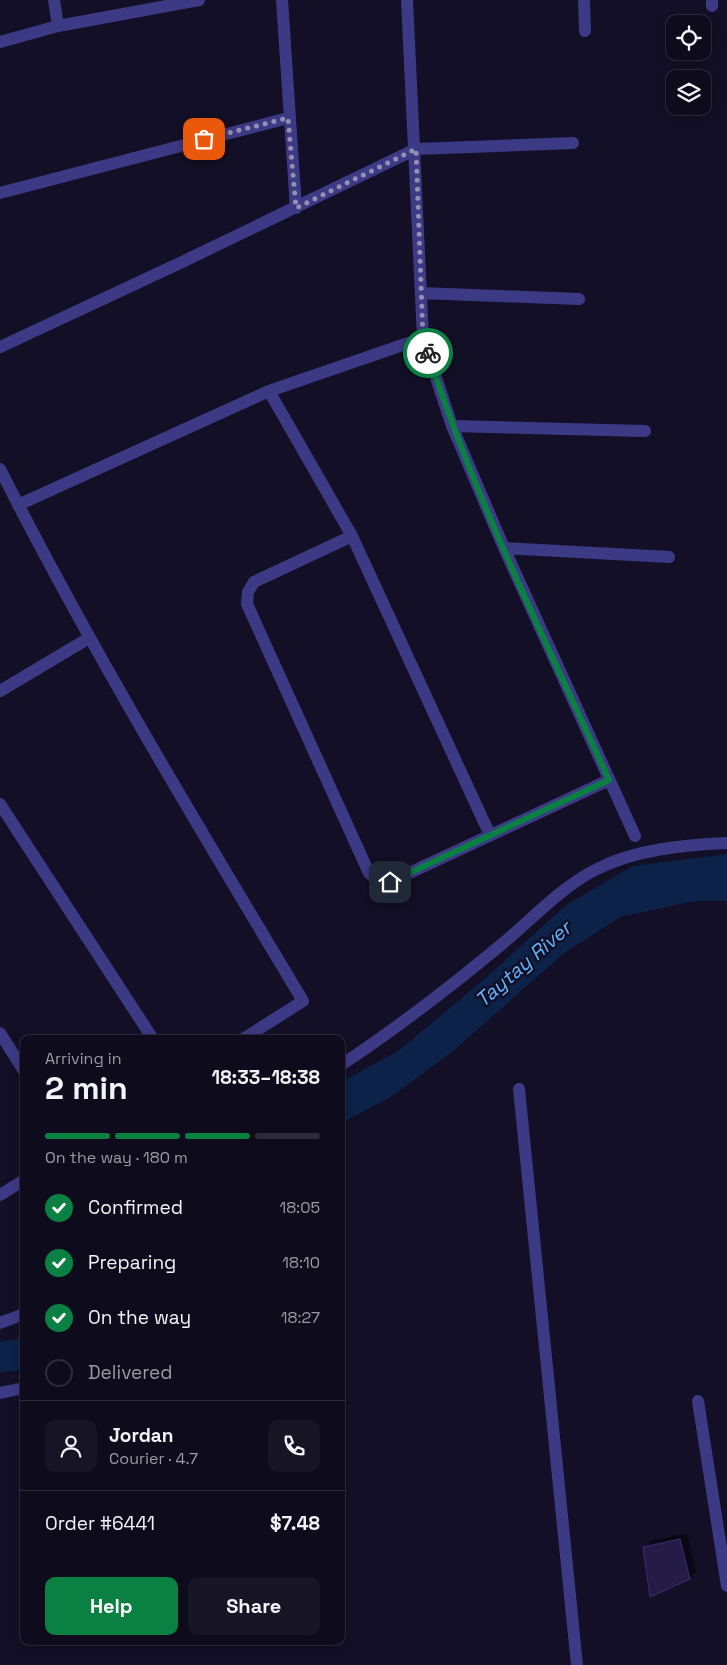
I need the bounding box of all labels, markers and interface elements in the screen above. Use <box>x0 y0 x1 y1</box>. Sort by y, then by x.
map controls <box>666 15 711 115</box>
button: locate <box>666 15 711 60</box>
button: layers <box>666 70 711 115</box>
pin <box>183 118 225 160</box>
icon: bag <box>190 125 218 153</box>
courier <box>403 328 453 378</box>
icon: bike <box>414 339 442 367</box>
pin <box>369 861 411 903</box>
icon: home <box>376 868 404 896</box>
water label: Taytay River <box>470 914 578 1013</box>
text: Arriving in <box>45 1048 122 1069</box>
text: 18:33–18:38 <box>212 1065 320 1090</box>
text: 2 min <box>45 1068 128 1108</box>
text: On the way · 180 m <box>45 1147 188 1168</box>
icon: check <box>45 1194 73 1222</box>
text: Confirmed <box>88 1195 183 1220</box>
text: 18:05 <box>279 1197 320 1218</box>
icon: check <box>45 1249 73 1277</box>
text: Preparing <box>88 1250 176 1275</box>
text: 18:10 <box>282 1252 320 1273</box>
icon: check <box>45 1304 73 1332</box>
text: On the way <box>88 1305 191 1330</box>
text: 18:27 <box>281 1307 320 1328</box>
text: Delivered <box>88 1360 173 1385</box>
button: person <box>45 1420 97 1472</box>
button: phone <box>268 1420 320 1472</box>
text: Jordan <box>109 1423 174 1448</box>
text: Courier · 4.7 <box>109 1448 198 1469</box>
text: Order #6441 <box>45 1511 155 1536</box>
text: $7.48 <box>270 1511 320 1536</box>
button: Help <box>45 1577 178 1635</box>
button: Share <box>188 1577 320 1635</box>

